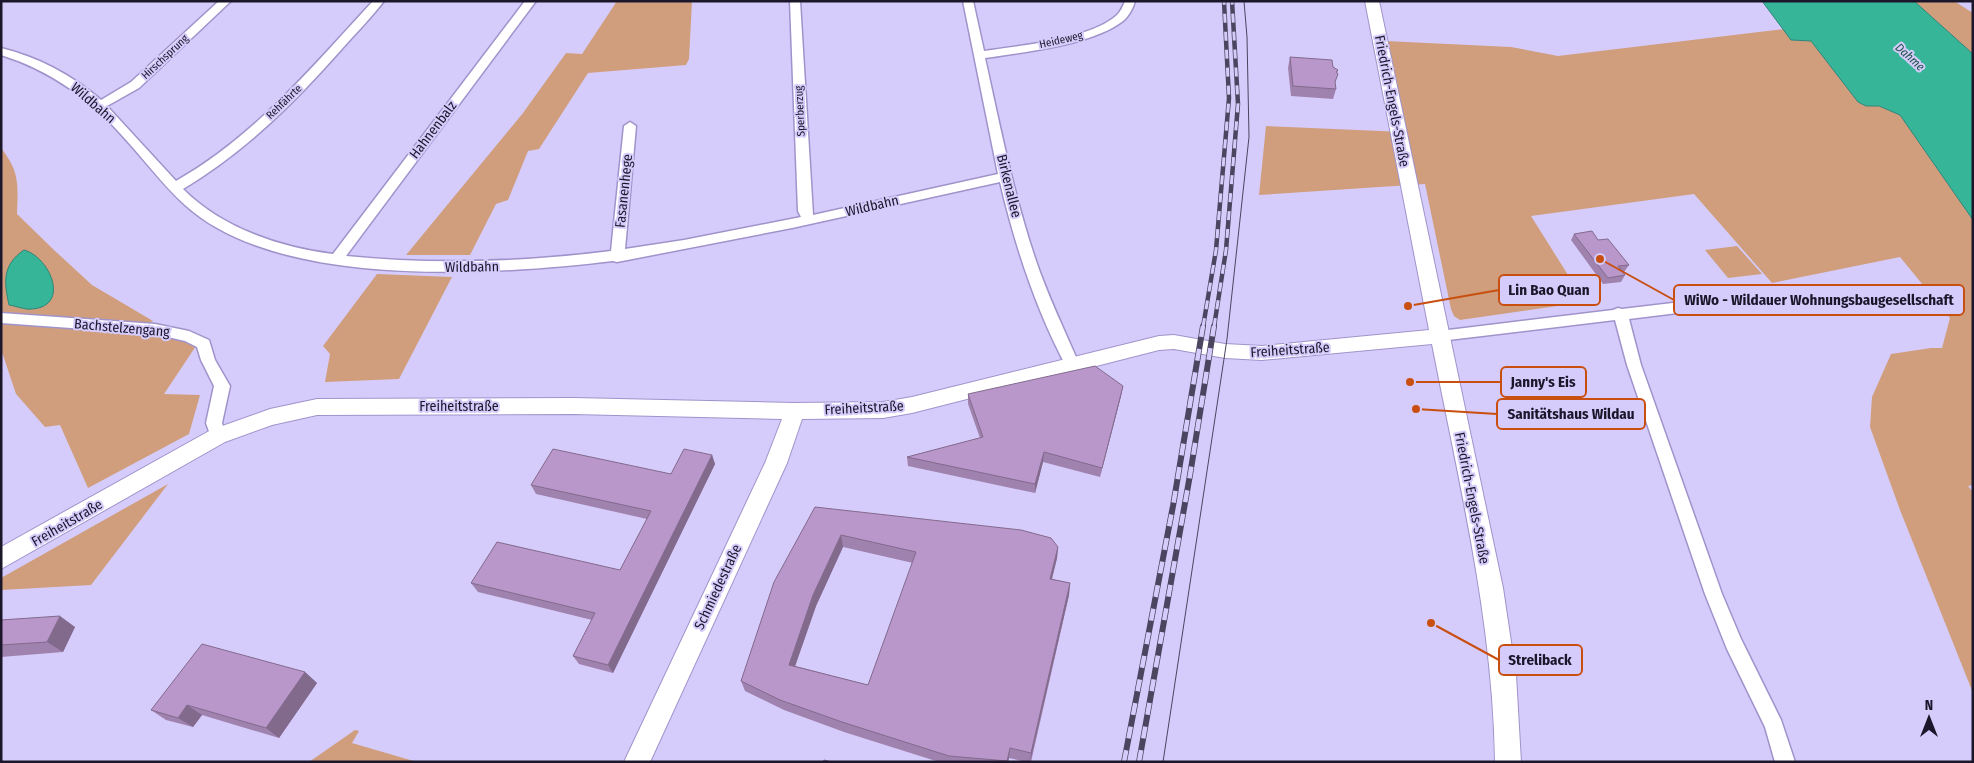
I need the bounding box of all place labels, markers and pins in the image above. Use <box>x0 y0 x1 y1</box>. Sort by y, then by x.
callout: Lin Bao Quan <box>1499 275 1600 305</box>
callout: WiWo - Wildauer Wohnungsbaugesellschaft <box>1674 285 1964 315</box>
callout: Janny's Eis <box>1501 367 1586 397</box>
callout: Sanitätshaus Wildau <box>1497 399 1645 429</box>
callout: Streliback <box>1499 645 1582 675</box>

